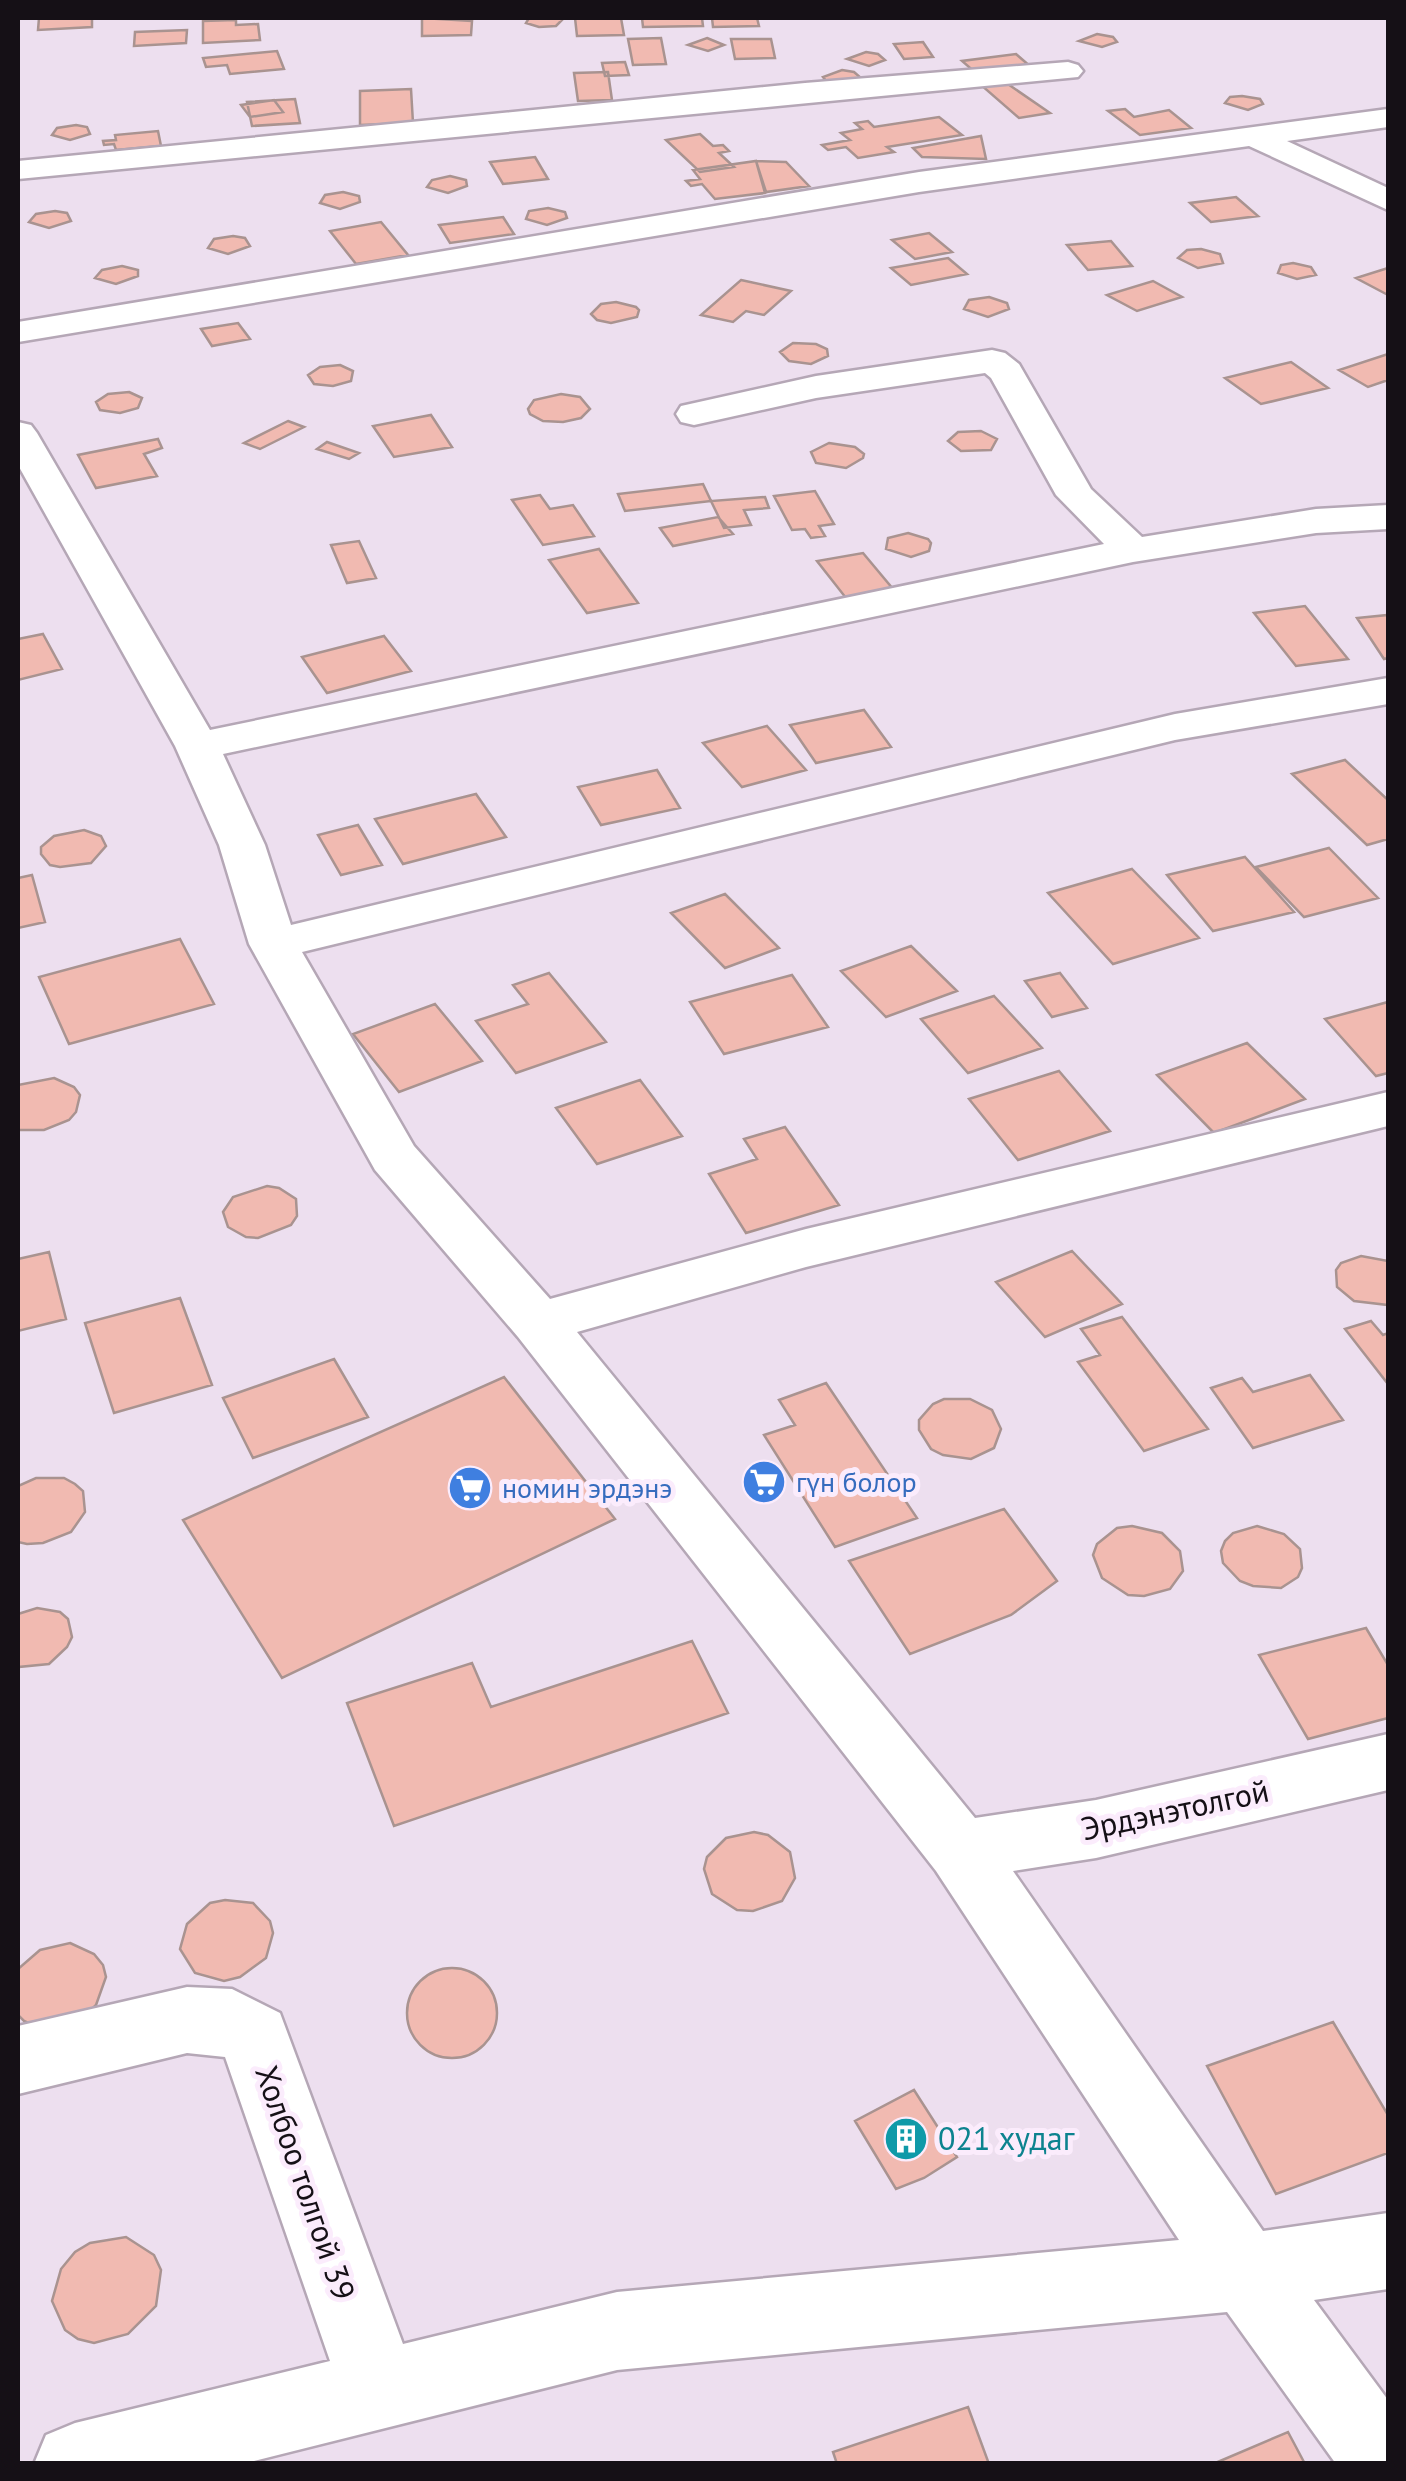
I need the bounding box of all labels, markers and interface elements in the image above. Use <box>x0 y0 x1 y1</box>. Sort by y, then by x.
supermarket icon: гүн болор <box>741 1459 787 1505</box>
place label: гүн болор <box>796 1463 917 1500</box>
supermarket icon: номин эрдэнэ <box>447 1465 493 1511</box>
place label: номин эрдэнэ <box>502 1469 672 1506</box>
street label: Эрдэнэтолгой <box>1077 1769 1272 1849</box>
street label: Холбоо толгой 39 <box>246 2060 366 2306</box>
building icon: 021 худаг <box>883 2116 929 2162</box>
place label: 021 худаг <box>938 2117 1075 2159</box>

